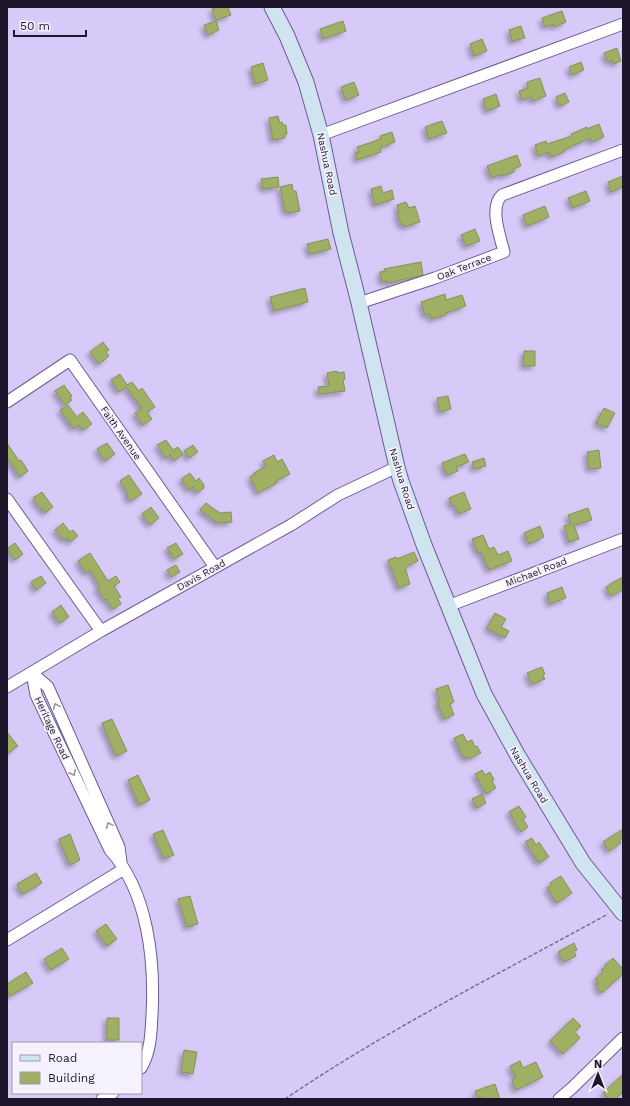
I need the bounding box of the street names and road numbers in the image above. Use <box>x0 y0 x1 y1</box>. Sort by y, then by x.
street label: Nashua Road <box>315 132 339 196</box>
street label: Oak Terrace <box>435 251 493 282</box>
street label: Faith Avenue <box>99 404 144 462</box>
street label: Nashua Road <box>387 447 417 511</box>
street label: Michael Road <box>504 555 568 589</box>
street label: Davis Road <box>175 557 227 593</box>
street label: Heritage Road <box>33 695 71 761</box>
street label: Nashua Road <box>508 745 550 805</box>

